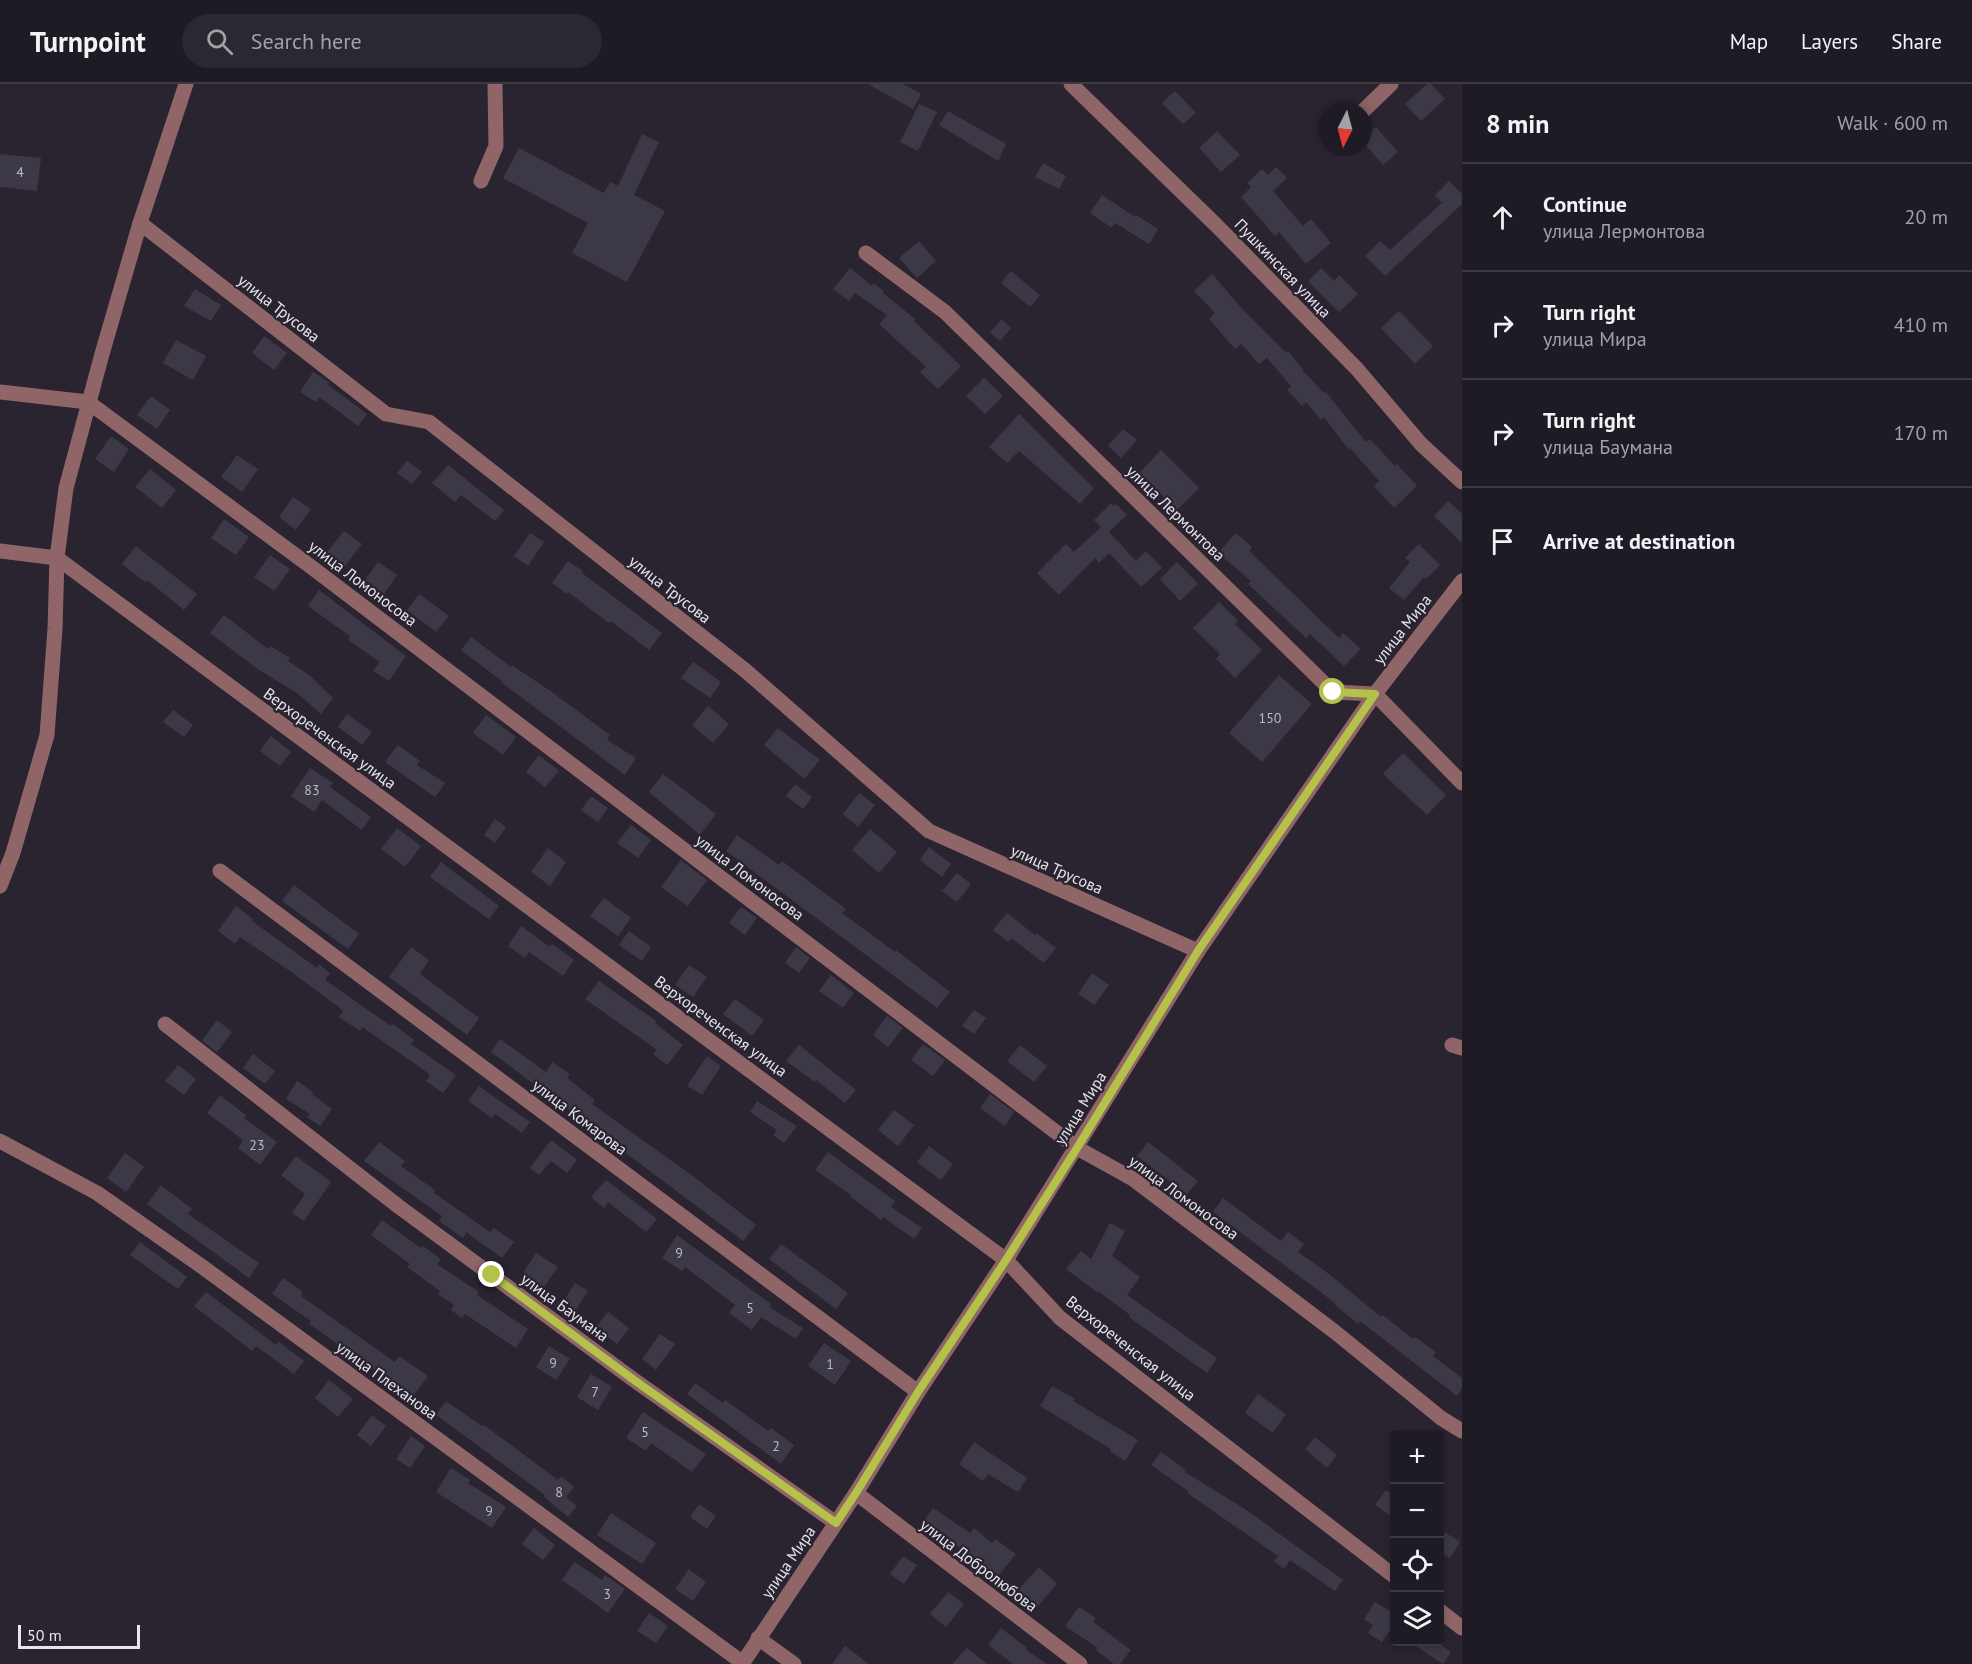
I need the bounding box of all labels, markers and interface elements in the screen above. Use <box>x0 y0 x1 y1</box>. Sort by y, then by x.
search box <box>182 14 602 68</box>
text: Turnpoint <box>30 23 146 60</box>
icon: search <box>203 25 236 58</box>
text: Search here <box>251 27 362 55</box>
text: Map <box>1730 28 1768 55</box>
text: Layers <box>1801 28 1858 55</box>
text: Share <box>1891 28 1942 55</box>
north arrow <box>1318 102 1372 156</box>
text: 8 min <box>1486 107 1549 140</box>
text: Walk · 600 m <box>1837 110 1948 136</box>
house number: 4 <box>16 163 24 181</box>
text: Continue <box>1543 190 1627 218</box>
icon: ahead <box>1486 201 1519 234</box>
text: 20 m <box>1905 204 1948 230</box>
street label: Пушкинская улица <box>1231 214 1335 322</box>
text: улица Лермонтова <box>1543 218 1705 244</box>
street label: улица Трусова <box>234 270 324 346</box>
text: Turn right <box>1543 298 1635 326</box>
icon: right <box>1486 309 1519 342</box>
text: 410 m <box>1894 312 1948 338</box>
text: улица Мира <box>1543 326 1647 352</box>
text: Turn right <box>1543 406 1635 434</box>
icon: right <box>1486 417 1519 450</box>
text: 170 m <box>1894 420 1948 446</box>
text: улица Баумана <box>1543 434 1673 460</box>
street label: улица Лермонтова <box>1122 461 1230 565</box>
icon: arrive <box>1486 525 1519 558</box>
text: Arrive at destination <box>1543 527 1735 555</box>
street label: улица Ломоносова <box>305 536 421 630</box>
street label: улица Трусова <box>625 551 715 627</box>
street label: улица Мира <box>1369 590 1435 668</box>
route start <box>1319 678 1345 704</box>
street label: Верхореченская улица <box>260 683 400 793</box>
house number: 150 <box>1259 709 1282 727</box>
house number: 83 <box>304 781 320 799</box>
street label: улица Ломоносова <box>692 830 808 924</box>
street label: улица Трусова <box>1008 840 1106 898</box>
street label: Верхореченская улица <box>651 971 791 1081</box>
street label: улица Мира <box>1050 1068 1110 1148</box>
street label: улица Комарова <box>529 1075 631 1159</box>
house number: 23 <box>249 1136 265 1154</box>
street label: улица Ломоносова <box>1125 1150 1243 1244</box>
house number: 9 <box>675 1244 683 1262</box>
route end <box>478 1261 504 1287</box>
street label: улица Баумана <box>517 1268 613 1346</box>
street label: Верхореченская улица <box>1062 1291 1200 1405</box>
house number: 5 <box>746 1299 754 1317</box>
street label: улица Плеханова <box>332 1336 442 1424</box>
house number: 9 <box>549 1354 557 1372</box>
house number: 1 <box>826 1355 834 1373</box>
house number: 7 <box>591 1383 599 1401</box>
house number: 5 <box>641 1423 649 1441</box>
map controls <box>1390 1430 1444 1646</box>
button: + <box>1390 1430 1444 1484</box>
house number: 2 <box>772 1437 780 1455</box>
house number: 8 <box>555 1483 563 1501</box>
button: − <box>1390 1484 1444 1538</box>
house number: 9 <box>485 1502 493 1520</box>
street label: улица Добролюбова <box>916 1514 1042 1616</box>
street label: улица Мира <box>757 1522 819 1602</box>
button: locate <box>1390 1538 1444 1592</box>
house number: 3 <box>603 1585 611 1603</box>
button: layers <box>1390 1592 1444 1646</box>
scale bar <box>18 1622 140 1650</box>
text: 50 m <box>27 1625 62 1645</box>

